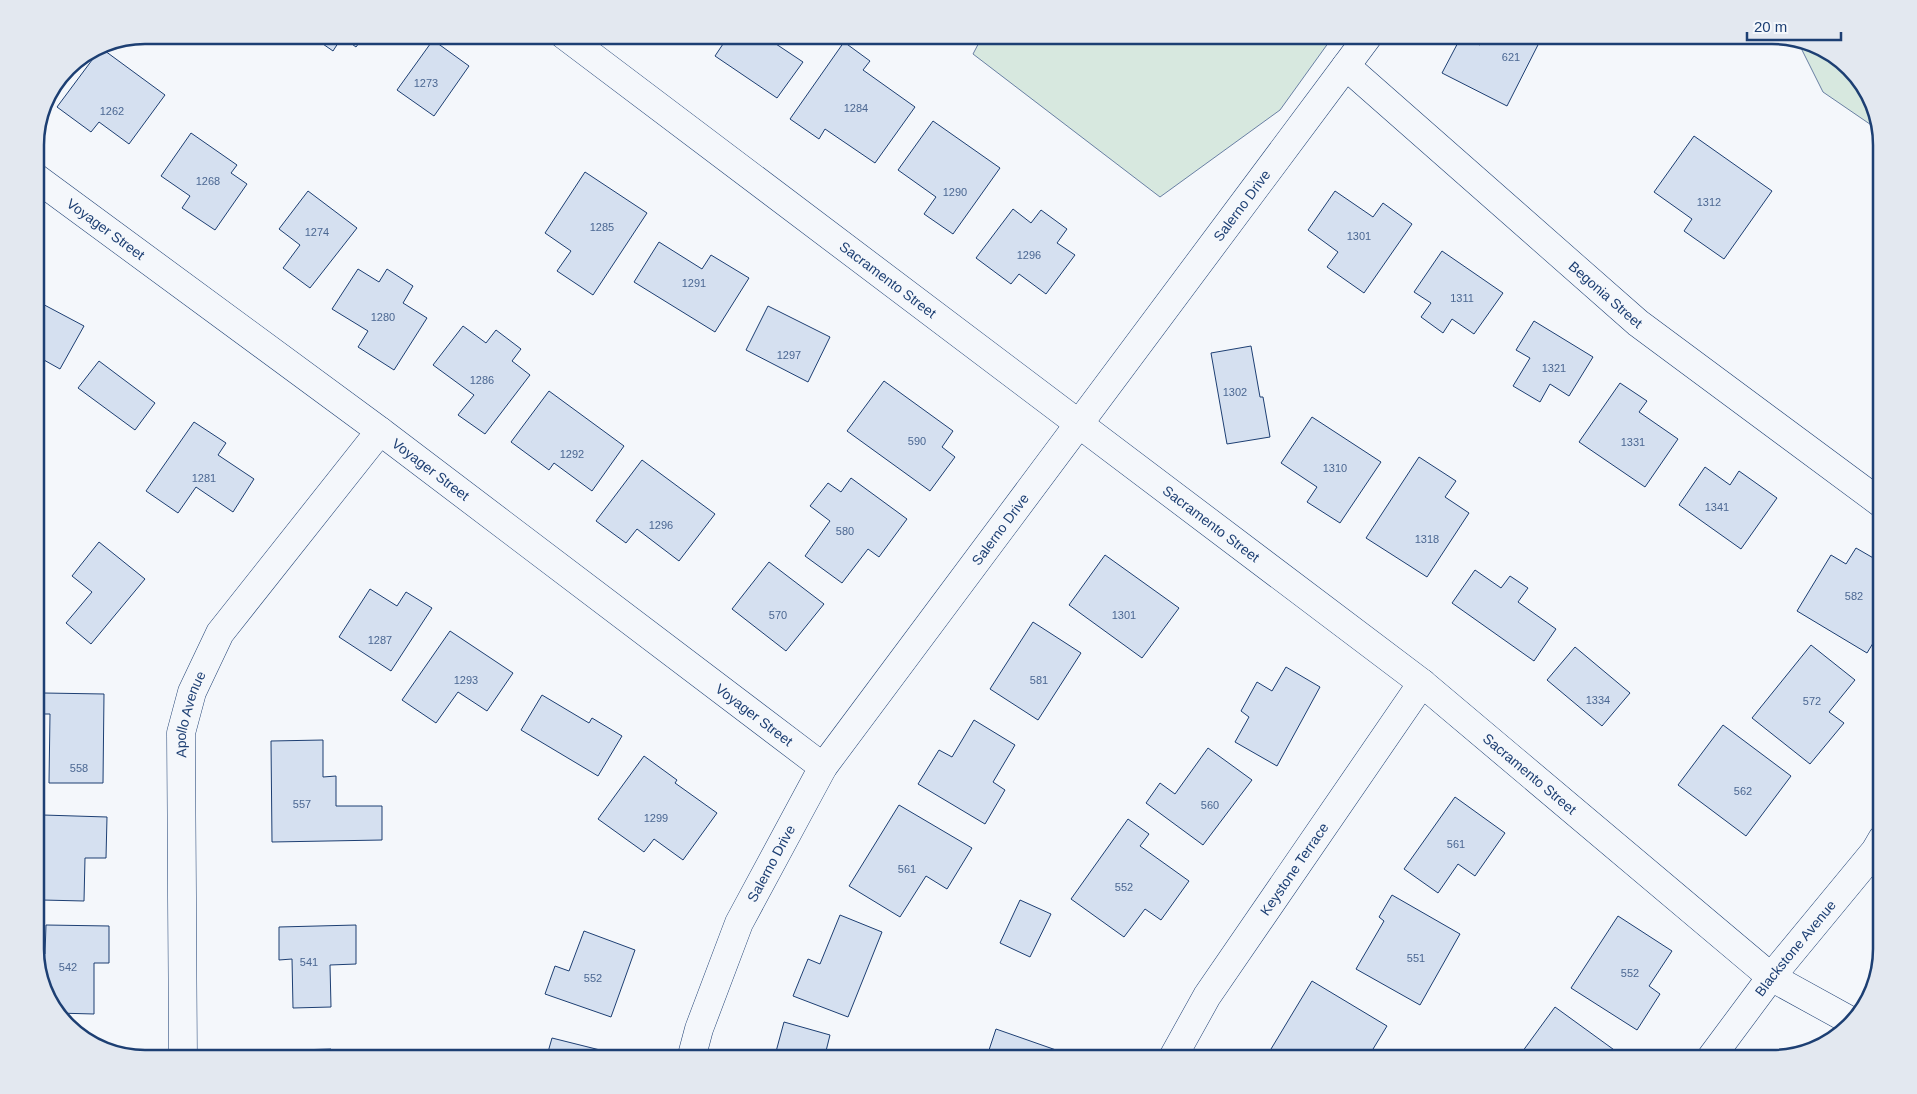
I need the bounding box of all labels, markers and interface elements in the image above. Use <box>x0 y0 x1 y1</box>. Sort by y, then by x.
scale bar <box>1747 10 1841 42</box>
text: 20 m <box>1754 18 1787 35</box>
house number: 621 <box>1502 51 1520 63</box>
house number: 1273 <box>414 77 438 89</box>
house number: 1284 <box>844 102 868 114</box>
house number: 1262 <box>100 105 124 117</box>
street label: Salerno Drive <box>1210 167 1274 244</box>
house number: 1268 <box>196 175 220 187</box>
house number: 1290 <box>943 186 967 198</box>
street label: Voyager Street <box>64 195 148 263</box>
house number: 1312 <box>1697 196 1721 208</box>
house number: 1285 <box>590 221 614 233</box>
house number: 1274 <box>305 226 329 238</box>
house number: 1301 <box>1347 230 1371 242</box>
street label: Sacramento Street <box>837 238 940 321</box>
house number: 1296 <box>1017 249 1041 261</box>
street label: Begonia Street <box>1566 258 1646 332</box>
house number: 1291 <box>682 277 706 289</box>
house number: 1311 <box>1450 292 1474 304</box>
house number: 1280 <box>371 311 395 323</box>
house number: 1297 <box>777 349 801 361</box>
house number: 1321 <box>1542 362 1566 374</box>
house number: 1286 <box>470 374 494 386</box>
house number: 1302 <box>1223 386 1247 398</box>
street label: Voyager Street <box>389 435 473 504</box>
house number: 590 <box>908 435 926 447</box>
house number: 1331 <box>1621 436 1645 448</box>
house number: 1292 <box>560 448 584 460</box>
house number: 1310 <box>1323 462 1347 474</box>
house number: 1281 <box>192 472 216 484</box>
street label: Sacramento Street <box>1160 482 1263 565</box>
street label: Salerno Drive <box>968 490 1032 568</box>
house number: 1341 <box>1705 501 1729 513</box>
house number: 1296 <box>649 519 673 531</box>
house number: 580 <box>836 525 854 537</box>
house number: 1318 <box>1415 533 1439 545</box>
house number: 582 <box>1845 590 1863 602</box>
house number: 570 <box>769 609 787 621</box>
house number: 1301 <box>1112 609 1136 621</box>
house number: 1287 <box>368 634 392 646</box>
street label: Apollo Avenue <box>173 668 209 758</box>
house number: 1293 <box>454 674 478 686</box>
house number: 581 <box>1030 674 1048 686</box>
street label: Voyager Street <box>712 680 796 749</box>
house number: 1334 <box>1586 694 1610 706</box>
house number: 572 <box>1803 695 1821 707</box>
street label: Sacramento Street <box>1480 730 1580 818</box>
house number: 558 <box>70 762 88 774</box>
house number: 562 <box>1734 785 1752 797</box>
house number: 557 <box>293 798 311 810</box>
house number: 560 <box>1201 799 1219 811</box>
house number: 1299 <box>644 812 668 824</box>
street label: Keystone Terrace <box>1257 820 1332 918</box>
street label: Salerno Drive <box>744 822 798 905</box>
house number: 561 <box>1447 838 1465 850</box>
house number: 561 <box>898 863 916 875</box>
house number: 552 <box>1115 881 1133 893</box>
street label: Blackstone Avenue <box>1752 897 1839 999</box>
house number: 551 <box>1407 952 1425 964</box>
house number: 541 <box>300 956 318 968</box>
house number: 542 <box>59 961 77 973</box>
house number: 552 <box>1621 967 1639 979</box>
house number: 552 <box>584 972 602 984</box>

